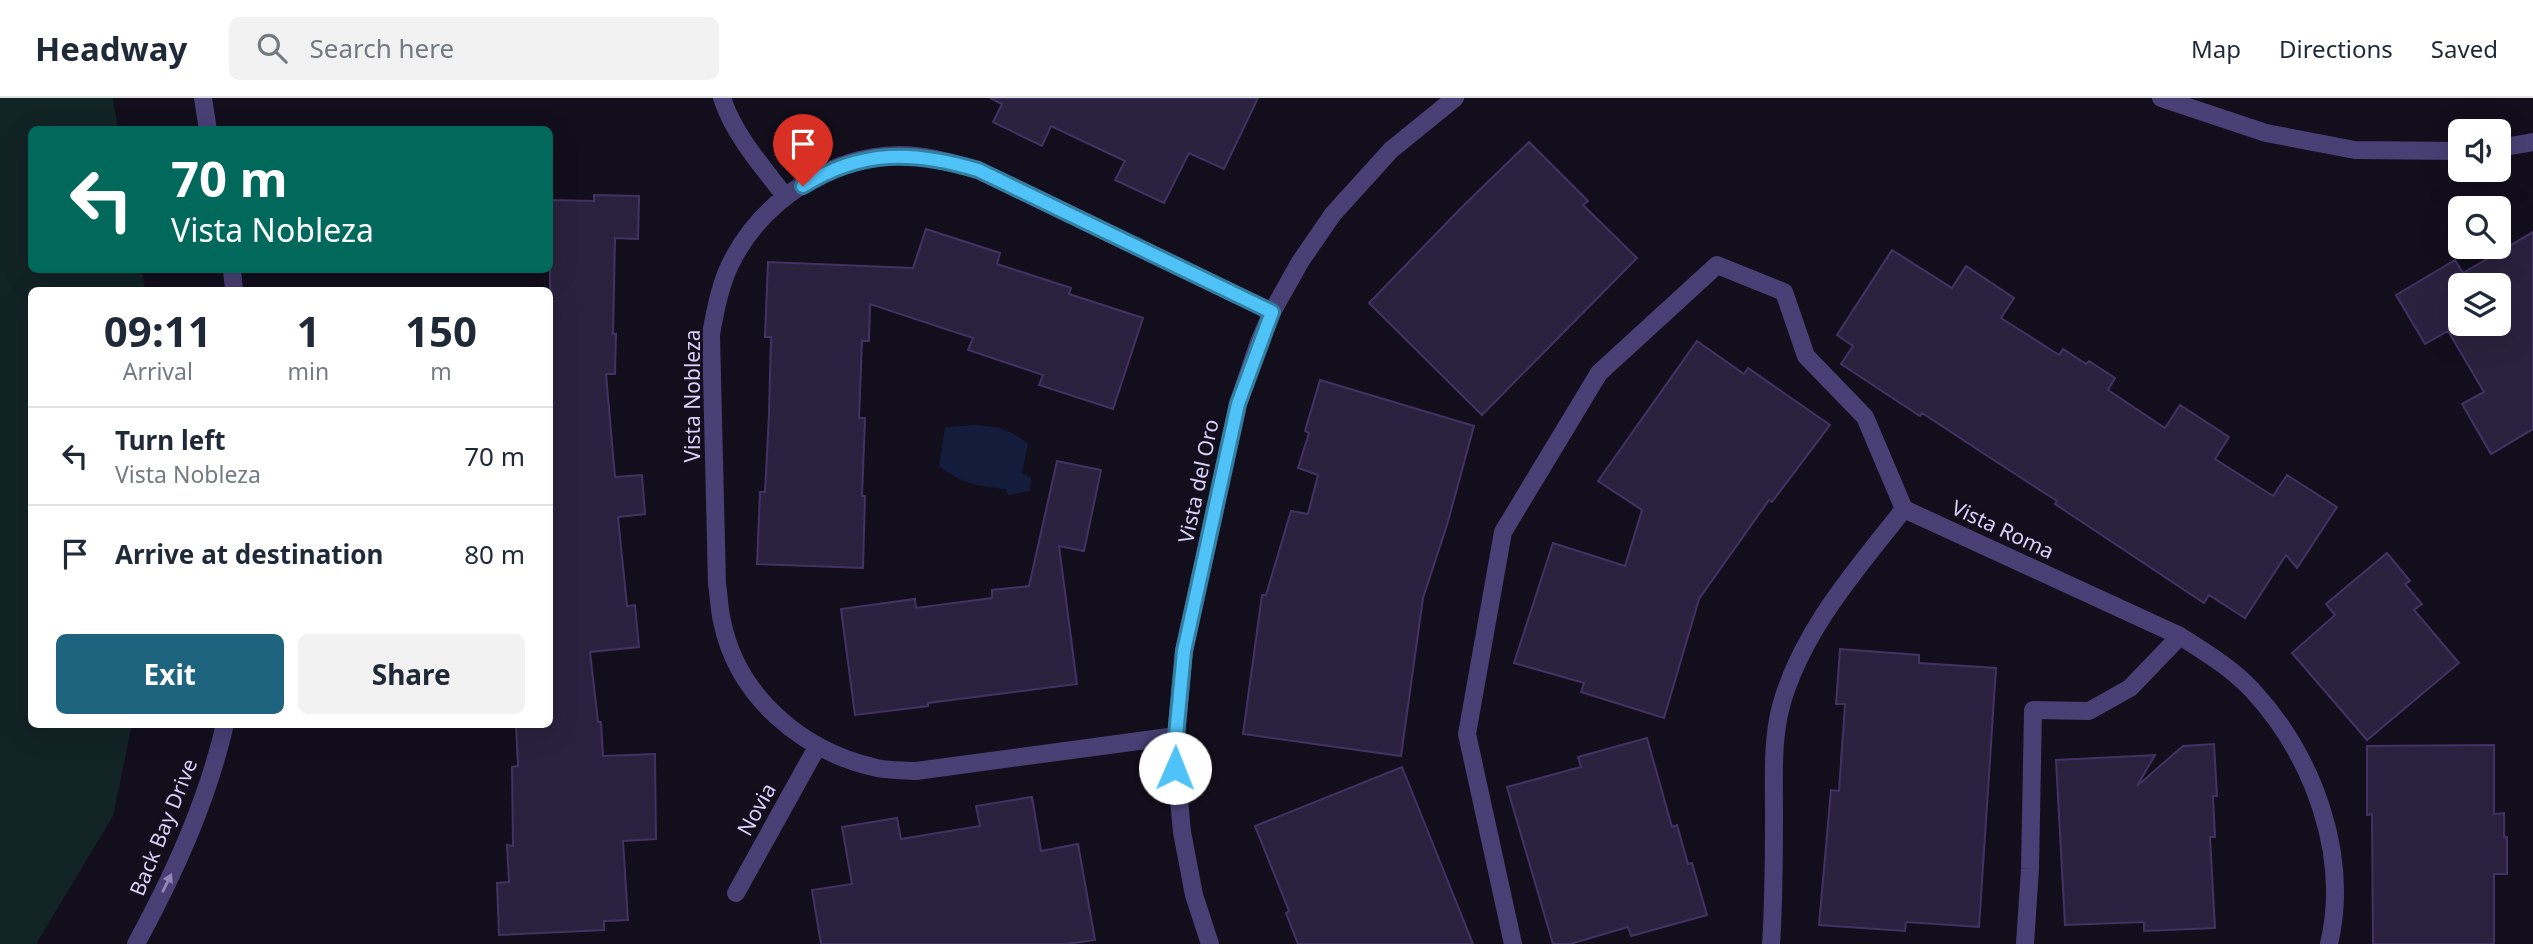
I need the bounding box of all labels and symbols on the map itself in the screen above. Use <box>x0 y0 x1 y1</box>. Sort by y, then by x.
pin <box>773 114 833 186</box>
street label: Vista Nobleza <box>678 329 706 463</box>
street label: Vista del Oro <box>1171 417 1225 545</box>
street label: Vista Roma <box>1947 493 2059 565</box>
position arrow <box>1138 731 1212 805</box>
street label: Back Bay Drive <box>123 754 203 900</box>
street label: Novia <box>730 778 782 840</box>
one-way arrow <box>162 873 173 893</box>

